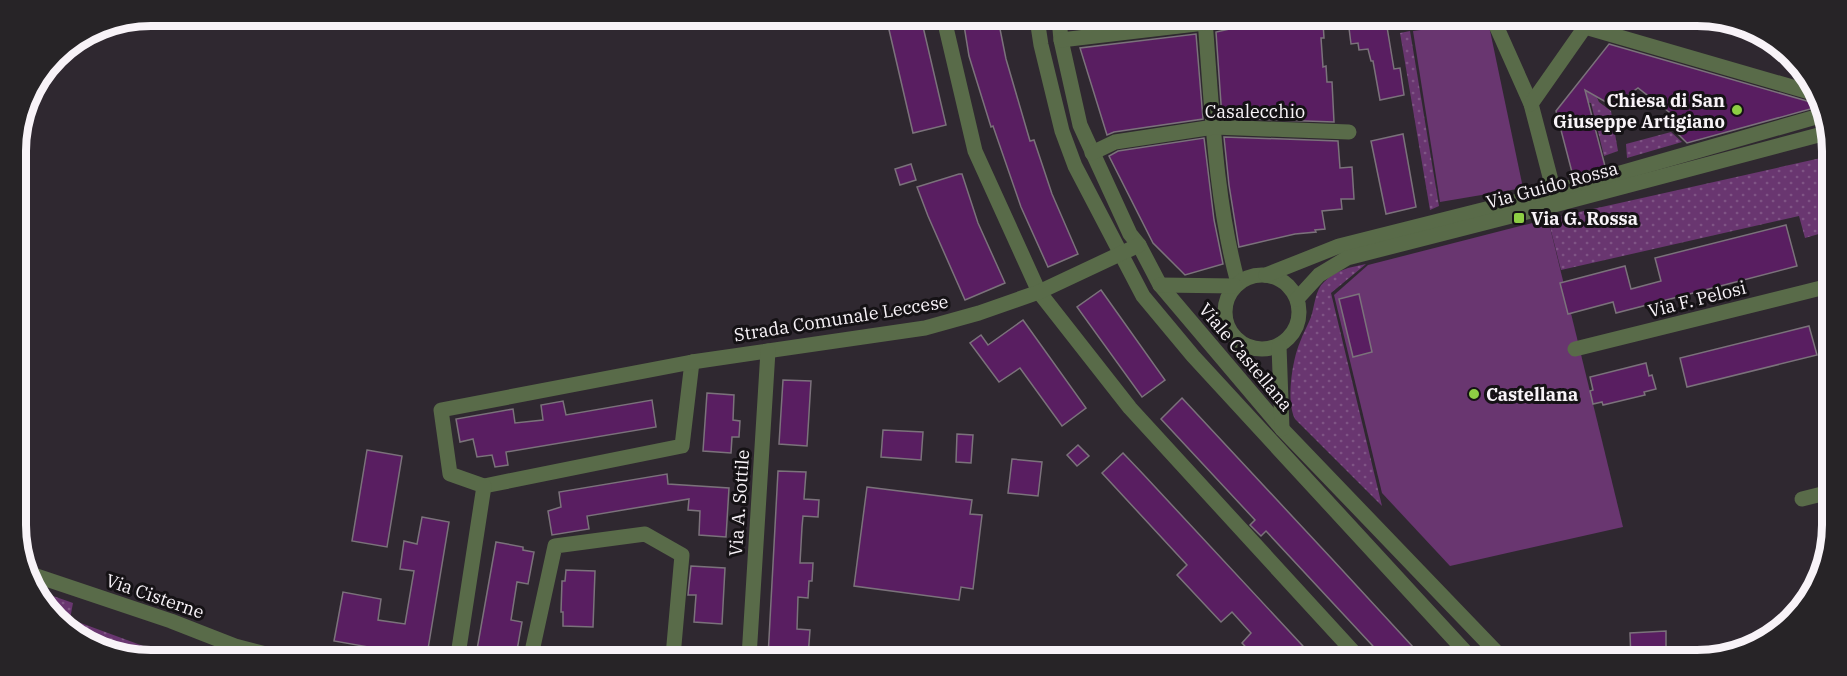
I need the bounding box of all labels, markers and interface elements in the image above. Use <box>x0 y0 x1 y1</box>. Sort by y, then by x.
place label: Chiesa di San Giuseppe Artigiano <box>1553 89 1725 133</box>
street label: Casalecchio <box>1205 100 1305 123</box>
marker: Chiesa di San Giuseppe Artigiano <box>1730 103 1744 117</box>
street label: Via Guido Rossa <box>1484 156 1621 214</box>
place label: Via G. Rossa <box>1531 207 1638 230</box>
marker: Via G. Rossa <box>1512 211 1526 225</box>
street label: Via F. Pelosi <box>1646 276 1749 322</box>
street label: Strada Comunale Leccese <box>732 290 950 346</box>
street label: Viale Castellana <box>1194 298 1298 416</box>
place label: Castellana <box>1486 383 1578 406</box>
marker: Castellana <box>1467 387 1481 401</box>
street label: Via A. Sottile <box>724 449 754 557</box>
street label: Via Cisterne <box>103 568 207 624</box>

